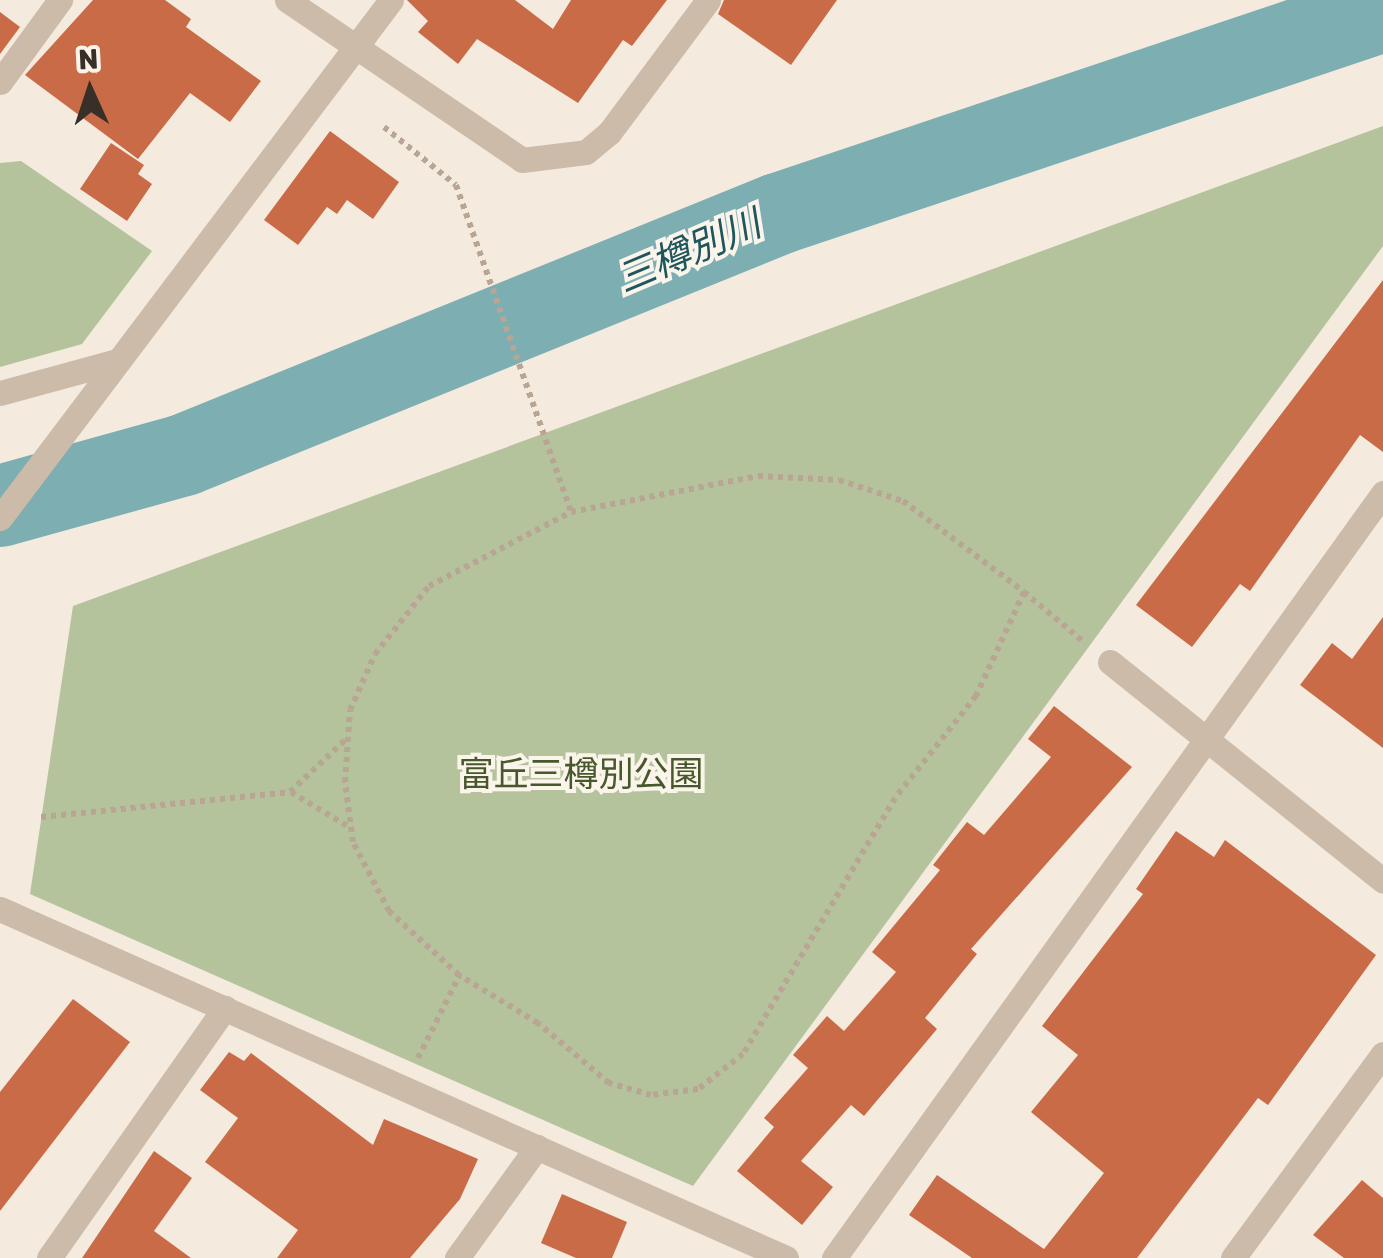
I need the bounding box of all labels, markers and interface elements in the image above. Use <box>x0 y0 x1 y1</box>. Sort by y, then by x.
north arrow <box>40 40 140 140</box>
text: N <box>77 43 99 77</box>
water label: 三樽別川 <box>610 201 768 303</box>
park label: 富丘三樽別公園 <box>459 753 703 795</box>

